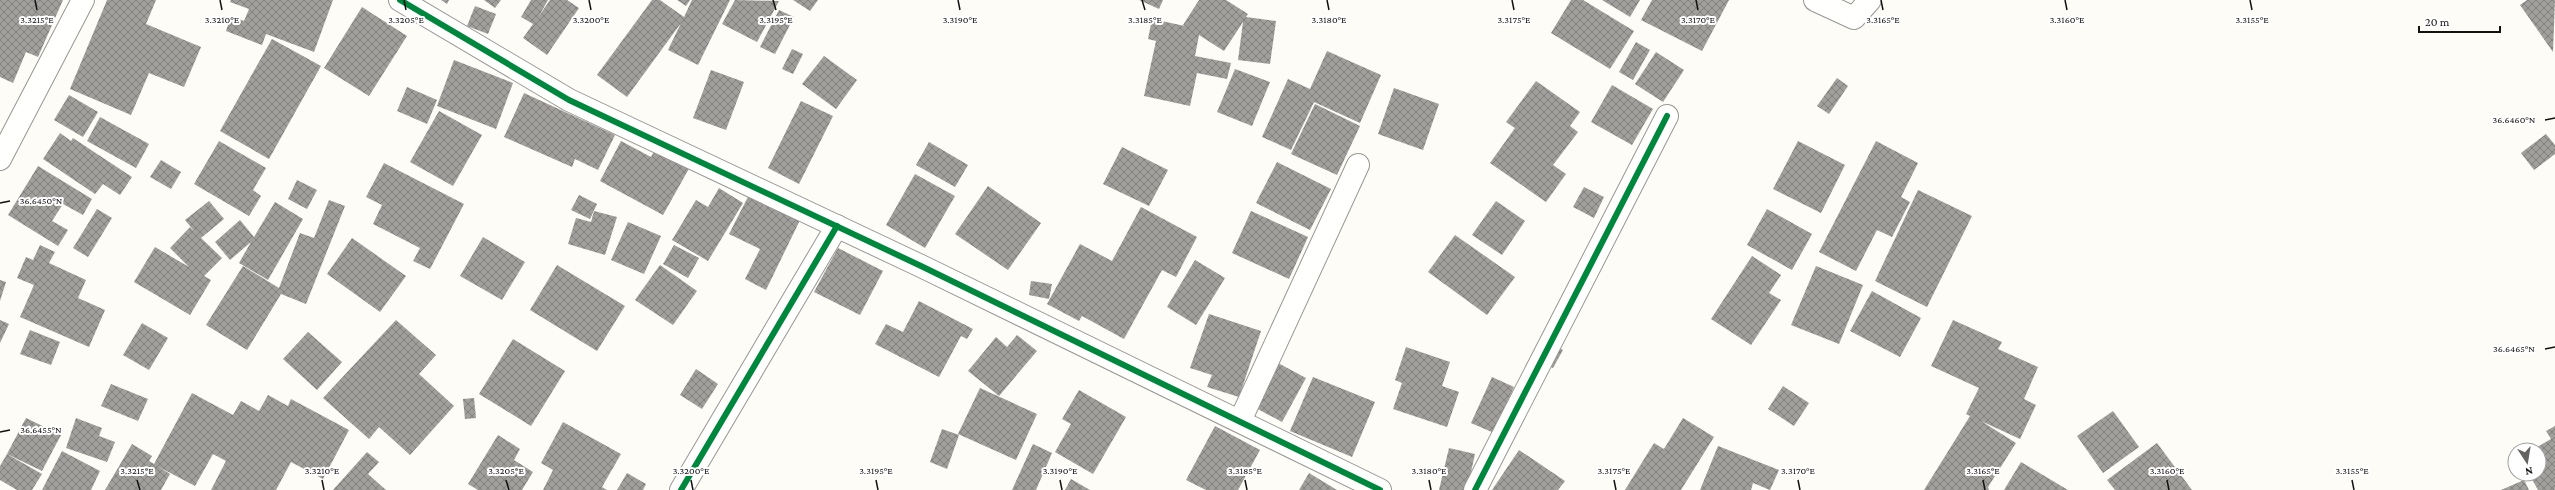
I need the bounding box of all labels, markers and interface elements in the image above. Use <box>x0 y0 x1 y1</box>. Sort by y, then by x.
scale bar <box>2419 8 2500 34</box>
text: 3.3215°E <box>20 14 54 25</box>
text: 3.3210°E <box>205 14 240 25</box>
text: 3.3205°E <box>388 14 424 25</box>
text: 3.3200°E <box>573 14 610 25</box>
text: 3.3195°E <box>759 14 793 25</box>
text: 3.3190°E <box>943 14 978 25</box>
text: 3.3185°E <box>1128 14 1162 25</box>
text: 3.3180°E <box>1312 14 1347 25</box>
text: 3.3175°E <box>1497 14 1531 25</box>
text: 3.3170°E <box>1681 14 1716 25</box>
text: 3.3165°E <box>1866 14 1900 25</box>
text: 3.3160°E <box>2050 14 2085 25</box>
text: 3.3155°E <box>2235 14 2269 25</box>
text: 20 m <box>2425 15 2450 29</box>
text: 36.6460°N <box>2493 114 2536 125</box>
text: 36.6450°N <box>20 195 63 206</box>
text: 36.6465°N <box>2493 343 2535 354</box>
text: 36.6455°N <box>20 424 62 435</box>
north arrow <box>2507 442 2547 482</box>
text: 3.3215°E <box>120 465 154 476</box>
text: 3.3210°E <box>305 465 340 476</box>
text: 3.3205°E <box>488 465 524 476</box>
text: 3.3200°E <box>673 465 710 476</box>
text: 3.3195°E <box>859 465 893 476</box>
text: 3.3190°E <box>1043 465 1078 476</box>
text: 3.3185°E <box>1228 465 1262 476</box>
text: 3.3180°E <box>1412 465 1447 476</box>
text: 3.3175°E <box>1597 465 1631 476</box>
text: 3.3170°E <box>1781 465 1816 476</box>
text: 3.3165°E <box>1966 465 2000 476</box>
text: 3.3160°E <box>2150 465 2185 476</box>
text: 3.3155°E <box>2335 465 2369 476</box>
text: N <box>2524 465 2534 479</box>

